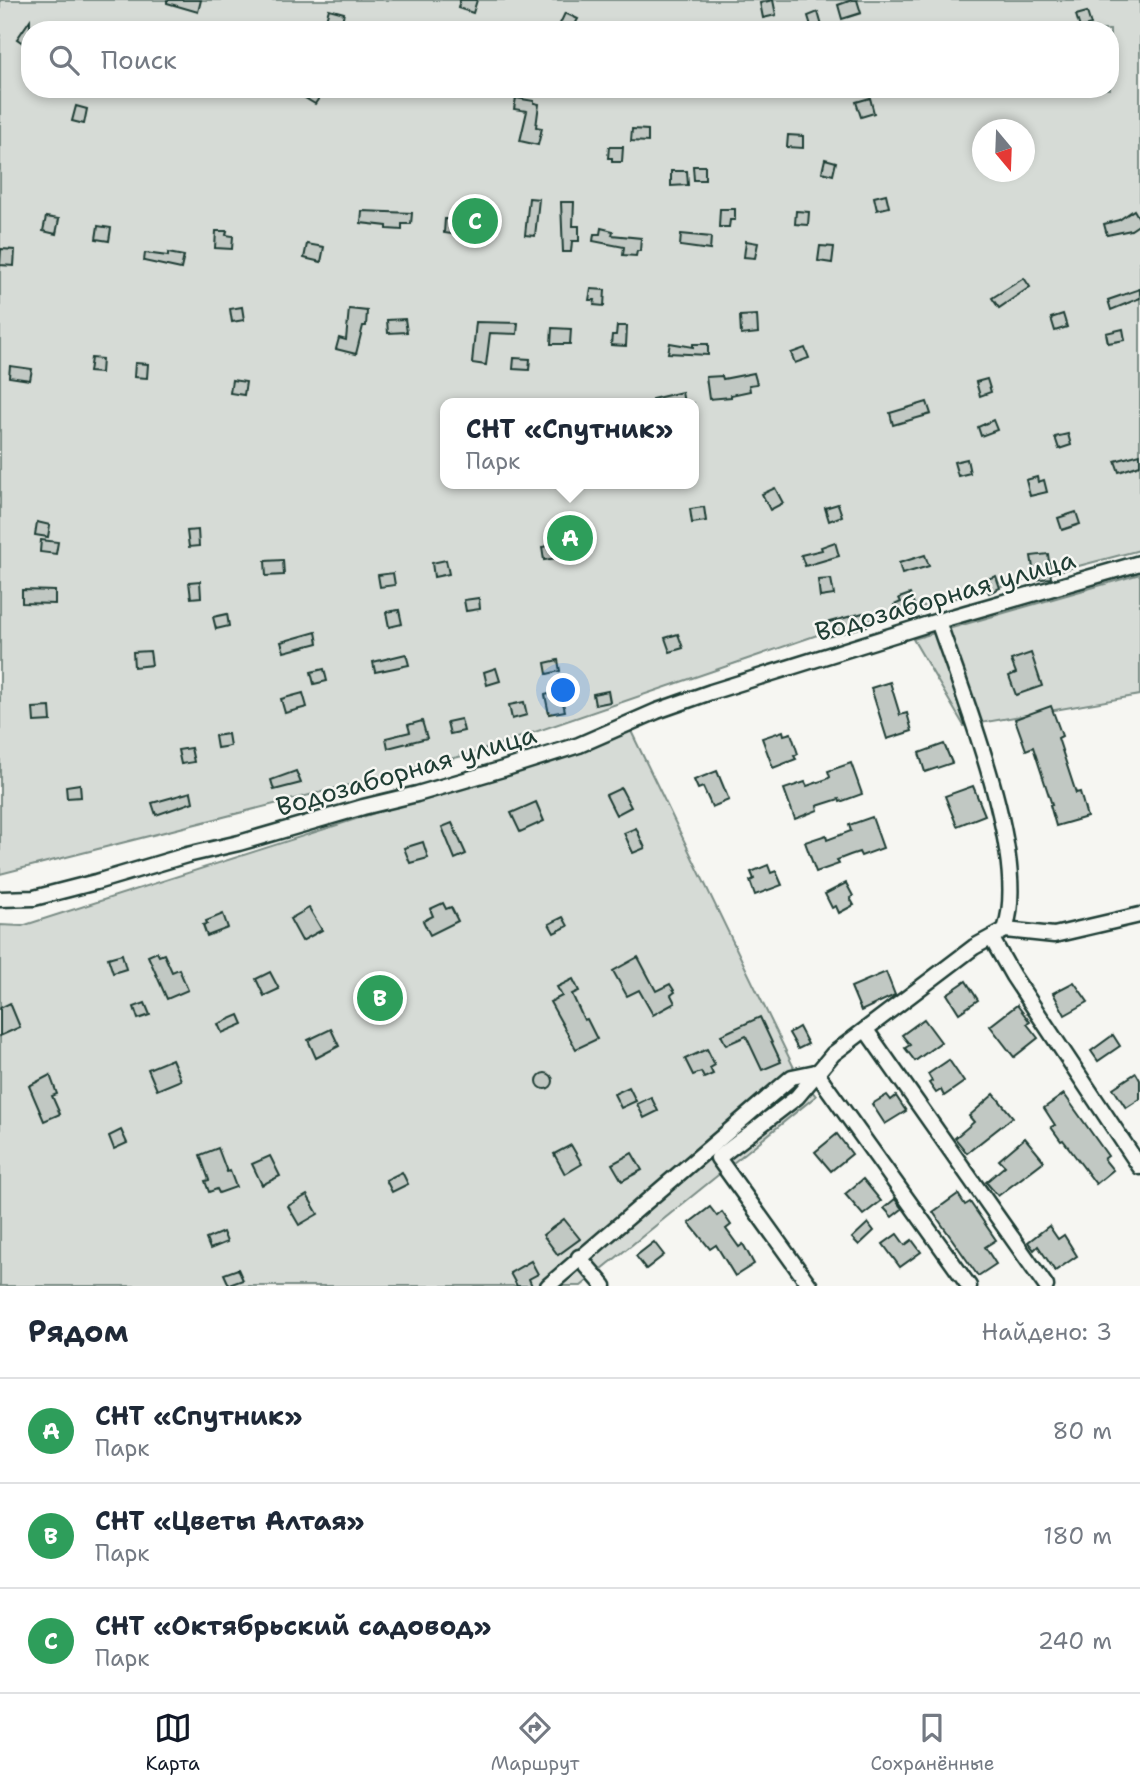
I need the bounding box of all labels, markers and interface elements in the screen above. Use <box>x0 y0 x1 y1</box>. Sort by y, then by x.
search box <box>21 21 1119 98</box>
icon: search <box>45 41 83 79</box>
text: Поиск <box>101 42 177 77</box>
north arrow <box>972 119 1035 182</box>
pin: C <box>452 195 498 247</box>
popup <box>440 398 699 489</box>
text: СНТ «Спутник» <box>466 411 673 446</box>
text: Парк <box>466 446 520 476</box>
pin: A <box>547 512 593 564</box>
street label: Водозаборная улица <box>811 541 1079 649</box>
your location <box>546 673 580 707</box>
street label: Водозаборная улица <box>272 716 540 824</box>
pin: B <box>357 972 403 1024</box>
text: Рядом <box>28 1311 128 1352</box>
text: Найдено: 3 <box>982 1317 1112 1347</box>
text: СНТ «Спутник» <box>95 1398 302 1433</box>
text: A <box>42 1416 60 1446</box>
text: 80 m <box>1053 1416 1112 1446</box>
text: Парк <box>95 1433 150 1463</box>
text: СНТ «Цветы Алтая» <box>95 1503 364 1538</box>
text: B <box>44 1521 58 1551</box>
text: 180 m <box>1043 1521 1112 1551</box>
text: Парк <box>95 1538 150 1568</box>
text: СНТ «Октябрьский садовод» <box>95 1608 491 1643</box>
text: C <box>44 1626 58 1656</box>
text: 240 m <box>1038 1626 1112 1656</box>
text: Парк <box>95 1643 150 1673</box>
tab: Карта <box>145 1709 200 1776</box>
tab: Маршрут <box>491 1709 579 1776</box>
tab: Сохранённые <box>870 1709 995 1776</box>

